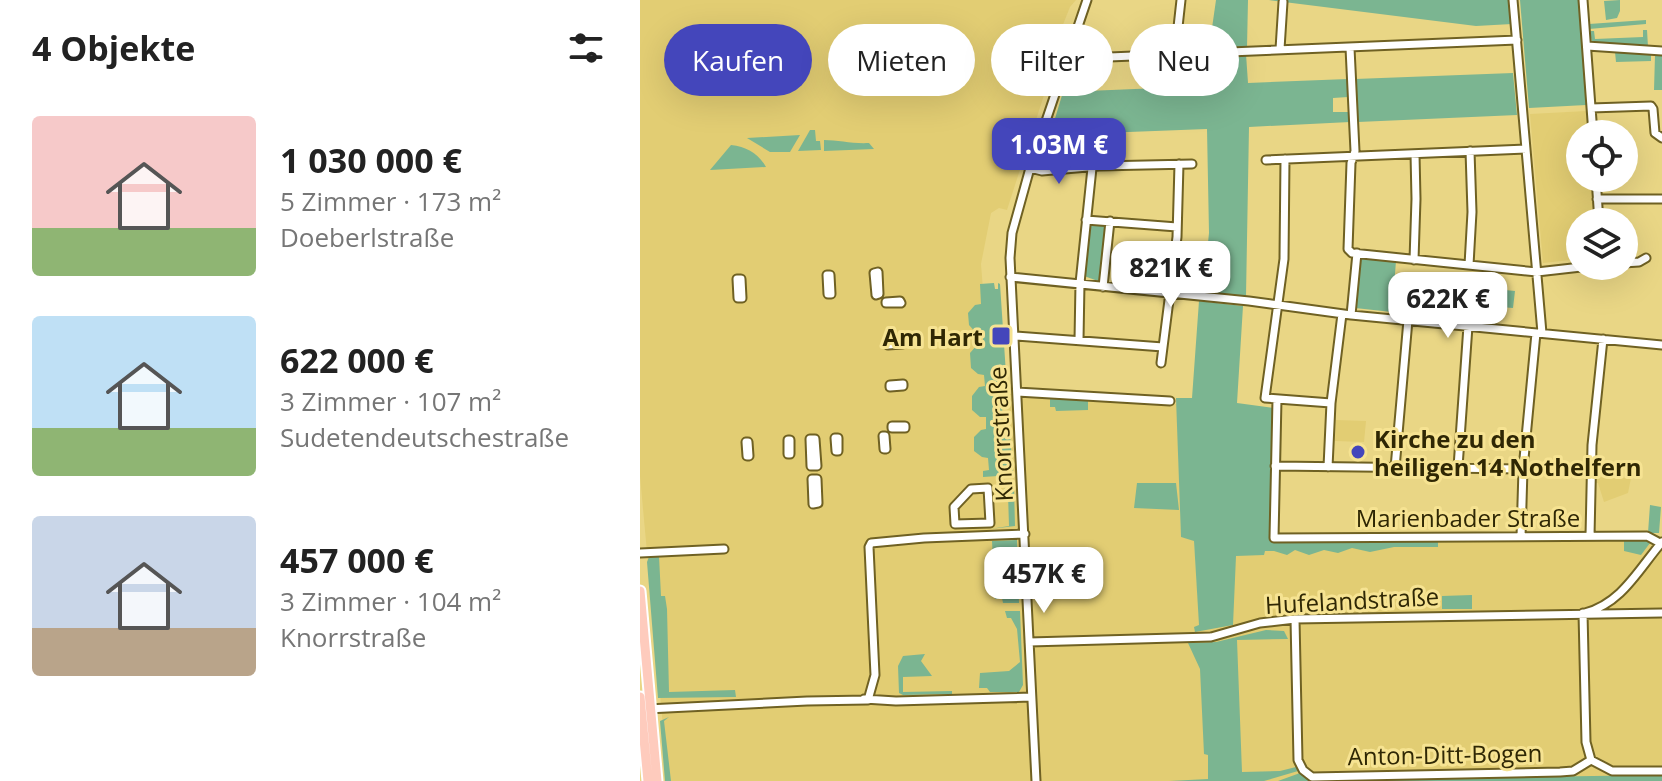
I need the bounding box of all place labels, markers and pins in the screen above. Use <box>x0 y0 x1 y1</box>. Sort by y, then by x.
pin: 1.03M € <box>985 118 1133 186</box>
pin: 821K € <box>1106 241 1236 309</box>
pin: 622K € <box>1383 272 1513 340</box>
place label: Am Hart <box>882 320 983 353</box>
marker: Am Hart <box>990 325 1012 347</box>
place label: Kirche zu den heiligen 14 Nothelfern <box>1374 422 1642 483</box>
marker: Kirche zu den heiligen 14 Nothelfern <box>1349 443 1367 461</box>
pin: 457K € <box>979 547 1109 615</box>

